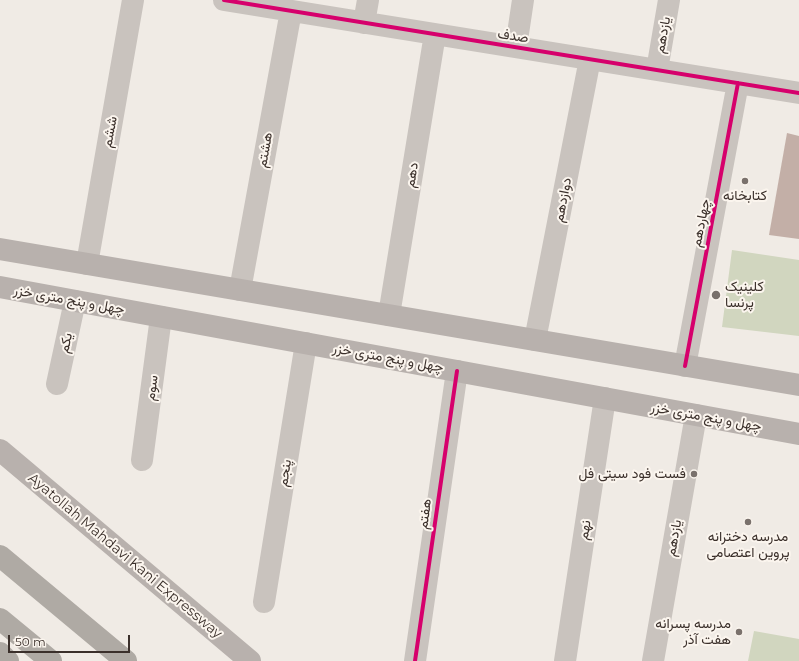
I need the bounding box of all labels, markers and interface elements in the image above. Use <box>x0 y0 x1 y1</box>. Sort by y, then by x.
street label: یازدهم <box>652 15 674 55</box>
street label: صدف <box>496 25 530 47</box>
street label: ششم <box>99 115 121 149</box>
street label: هشتم <box>254 131 276 169</box>
street label: دهم <box>402 161 422 189</box>
street label: دوازدهم <box>550 176 576 224</box>
marker: کتابخانه <box>740 176 750 186</box>
place label: کتابخانه <box>723 188 767 204</box>
street label: چهاردهم <box>688 197 714 249</box>
place label: کلینیک پرنسا <box>725 279 764 312</box>
street label: چهل و پنج متری خزر <box>12 282 126 318</box>
marker: کلینیک پرنسا <box>710 289 722 301</box>
street label: یکم <box>56 331 76 355</box>
street label: چهل و پنج متری خزر <box>331 340 445 376</box>
street label: سوم <box>142 374 162 402</box>
street label: چهل و پنج متری خزر <box>649 399 763 435</box>
street label: پنجم <box>275 458 295 488</box>
place label: فست فود سیتی فل <box>578 466 686 482</box>
marker: فست فود سیتی فل <box>689 469 699 479</box>
street label: Ayatollah Mahdavi Kani Expressway <box>25 470 225 642</box>
street label: هفتم <box>415 498 435 530</box>
marker: مدرسه دخترانه پروین اعتصامی <box>743 517 753 527</box>
street label: یازدهم <box>663 518 685 558</box>
street label: نهم <box>575 519 595 541</box>
place label: مدرسه دخترانه پروین اعتصامی <box>707 529 789 562</box>
place label: مدرسه پسرانه هفت آذر <box>655 616 731 648</box>
scale bar <box>10 627 132 653</box>
marker: مدرسه پسرانه هفت آذر <box>734 627 744 637</box>
text: 50 m <box>15 634 46 649</box>

